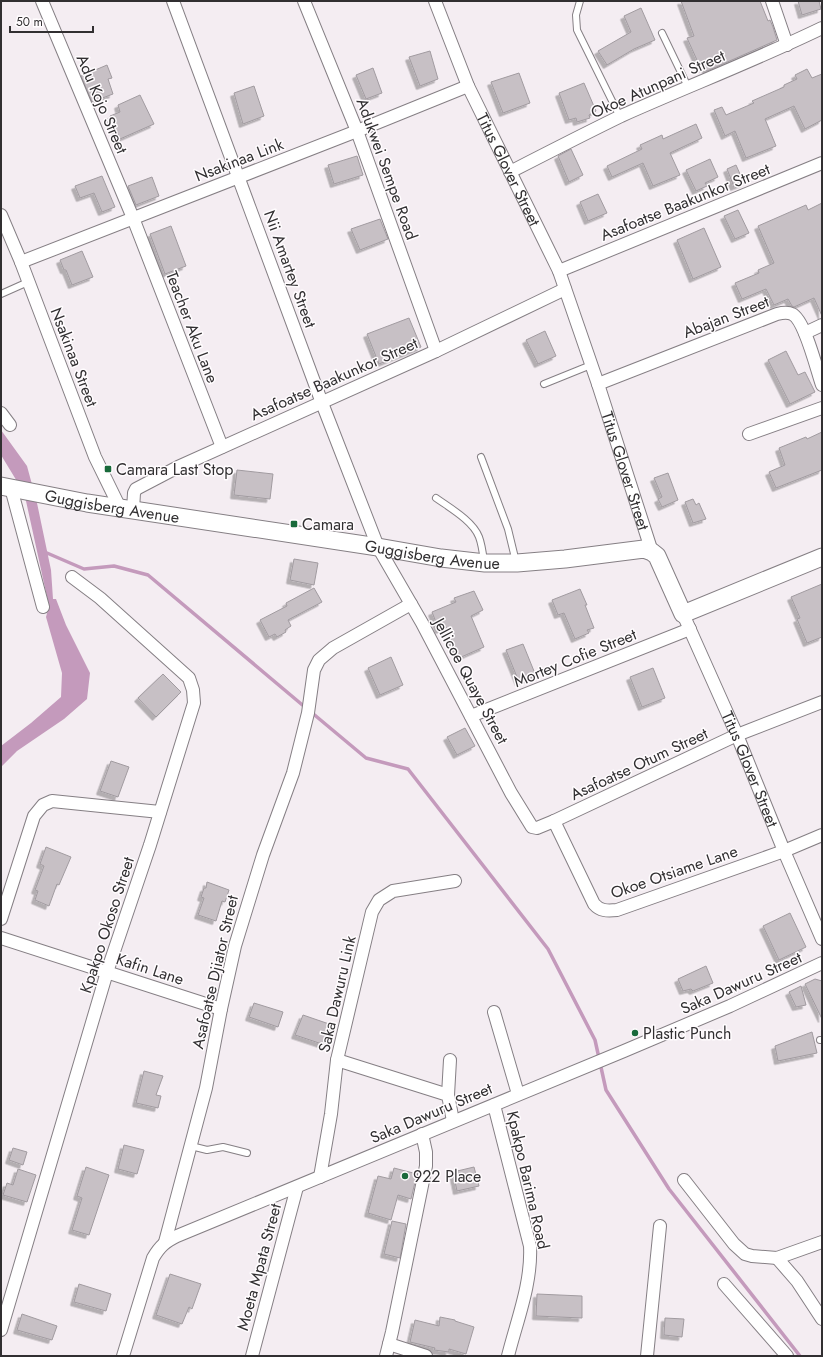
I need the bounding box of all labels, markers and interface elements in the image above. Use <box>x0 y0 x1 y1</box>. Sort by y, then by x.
scale bar <box>10 8 93 34</box>
text: 50 m <box>16 13 43 31</box>
street label: Okoe Atunpani Street <box>587 44 729 124</box>
street label: Adu Kojo Street <box>71 51 133 157</box>
street label: Adukwei Sempe Road <box>351 95 423 243</box>
street label: Titus Glover Street <box>471 109 547 230</box>
street label: Nsakinaa Link <box>191 132 287 187</box>
street label: Asafoatse Baakunkor Street <box>597 157 773 247</box>
street label: Nii Amartey Street <box>258 207 322 331</box>
street label: Teacher Aku Lane <box>160 268 224 386</box>
street label: Abajan Street <box>680 290 772 344</box>
street label: Nsakinaa Street <box>45 304 104 410</box>
street label: Asafoatse Baakunkor Street <box>247 332 422 426</box>
street label: Titus Glover Street <box>596 409 656 533</box>
place label: Camara Last Stop <box>116 458 233 481</box>
marker: Camara Last Stop <box>103 464 113 474</box>
street label: Guggisberg Avenue <box>43 483 181 528</box>
place label: Camara <box>302 513 354 536</box>
marker: Camara <box>289 519 299 529</box>
street label: Guggisberg Avenue <box>363 534 500 575</box>
street label: Jellicoe Quaye Street <box>427 612 514 748</box>
street label: Mortey Cofie Street <box>510 623 640 693</box>
street label: Titus Glover Street <box>716 707 785 830</box>
street label: Asafoatse Otum Street <box>566 722 712 806</box>
street label: Okoe Otsiame Lane <box>607 839 741 905</box>
street label: Kpakpo Okoso Street <box>74 854 140 996</box>
street label: Asafoatse Djiator Street <box>186 893 244 1051</box>
street label: Saka Dawuru Link <box>312 932 362 1055</box>
street label: Saka Dawuru Street <box>677 946 805 1020</box>
street label: Kafin Lane <box>113 947 187 991</box>
place label: Plastic Punch <box>643 1022 731 1045</box>
marker: Plastic Punch <box>630 1028 640 1038</box>
street label: Saka Dawuru Street <box>366 1077 496 1149</box>
street label: Kpakpo Barima Road <box>501 1109 555 1251</box>
place label: 922 Place <box>413 1165 481 1188</box>
marker: 922 Place <box>400 1171 410 1181</box>
street label: Moeta Mpata Street <box>231 1201 287 1333</box>

